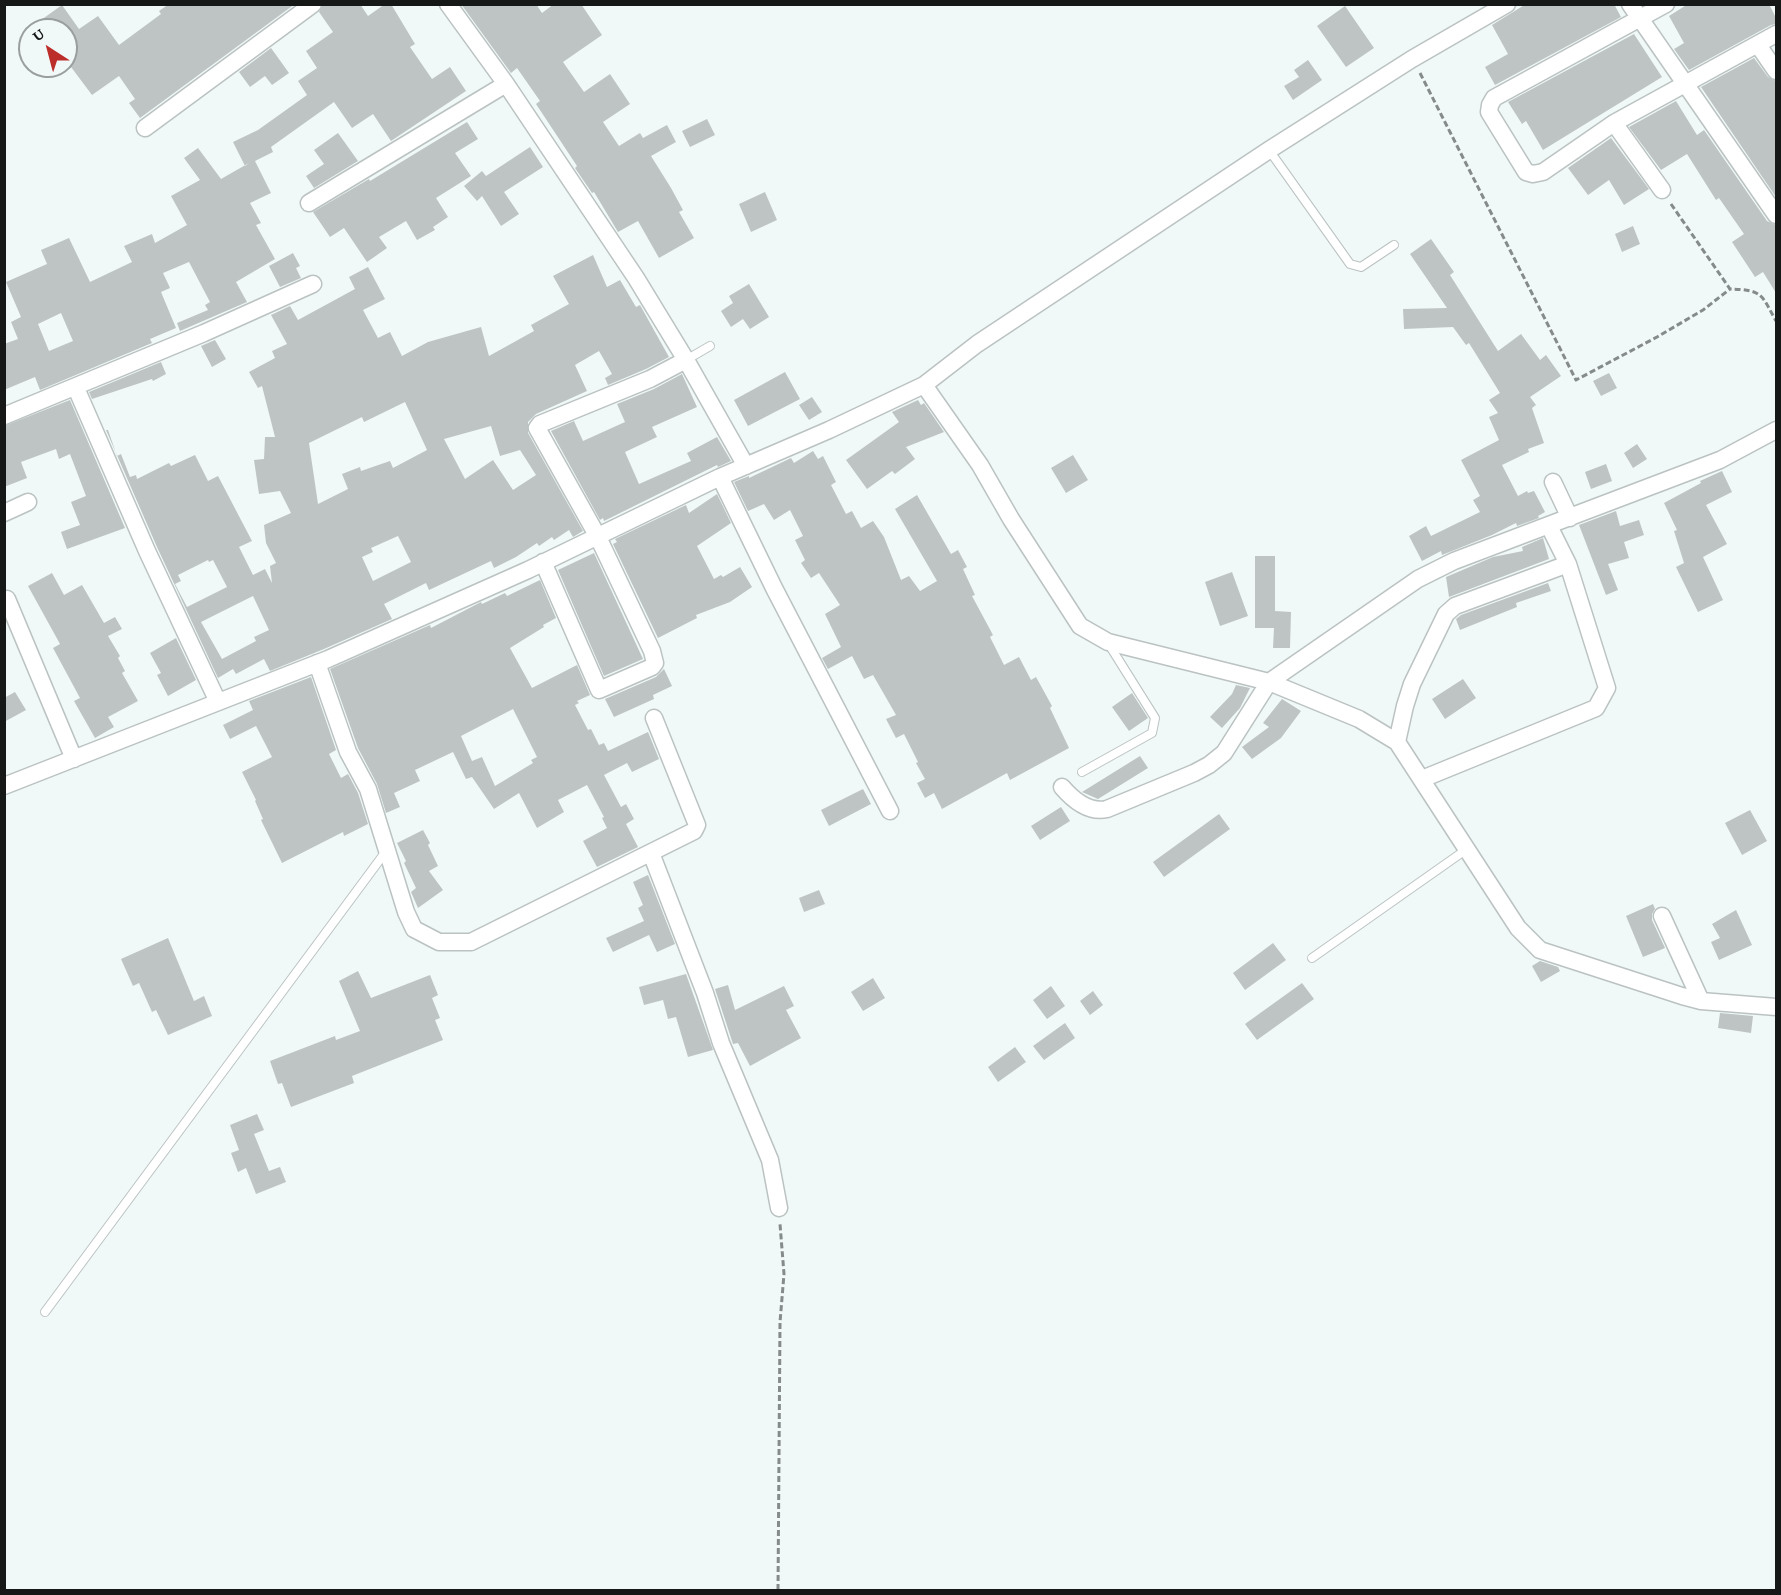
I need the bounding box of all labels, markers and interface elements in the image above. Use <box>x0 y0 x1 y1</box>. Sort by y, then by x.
north arrow <box>18 18 78 78</box>
text: U <box>29 25 48 45</box>

